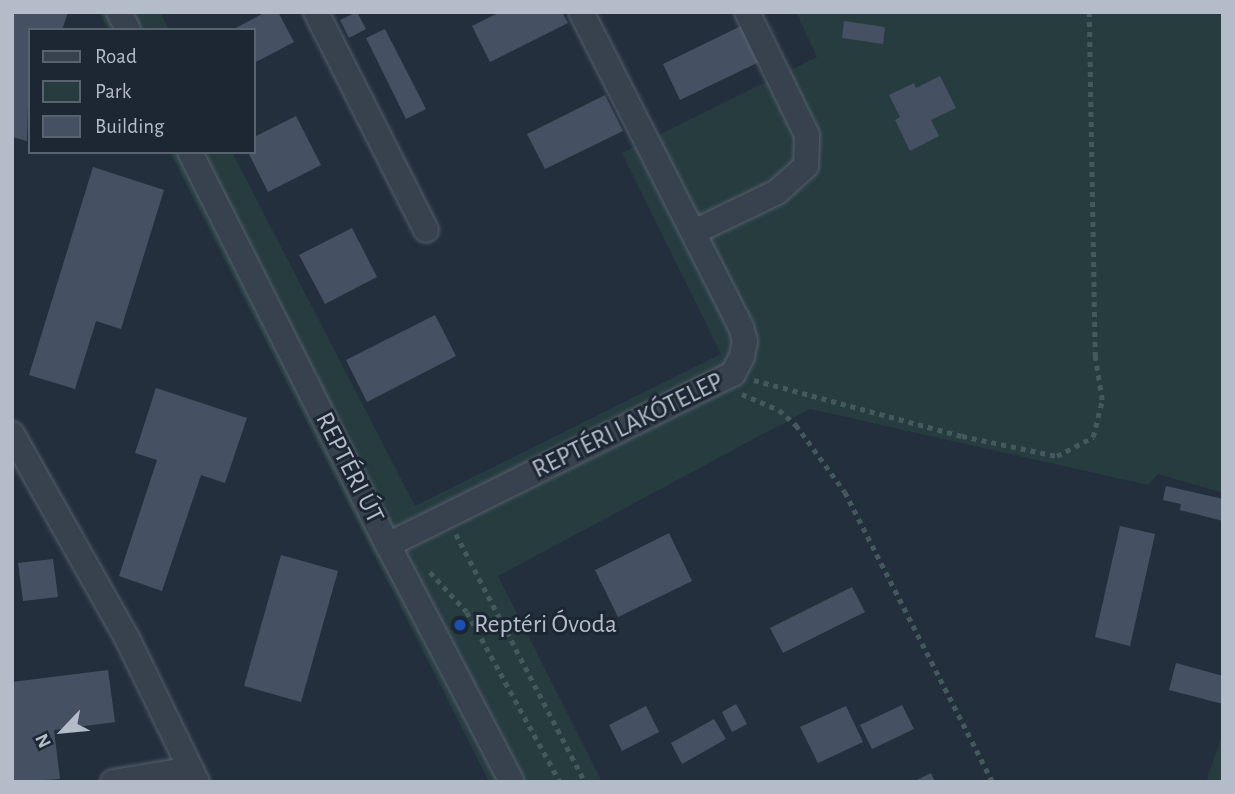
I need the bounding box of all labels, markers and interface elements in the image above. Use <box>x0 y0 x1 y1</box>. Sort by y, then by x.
legend <box>28 28 256 154</box>
text: Road <box>95 46 137 67</box>
text: Park <box>95 81 131 102</box>
text: Building <box>95 116 164 137</box>
street label: REPTÉRI LAKÓTELEP <box>527 366 729 486</box>
street label: REPTÉRI ÚT <box>308 407 390 529</box>
place label: Reptéri Óvoda <box>474 609 617 641</box>
marker: Reptéri Óvoda <box>452 617 468 633</box>
north arrow <box>28 696 98 766</box>
text: N <box>32 730 55 751</box>

